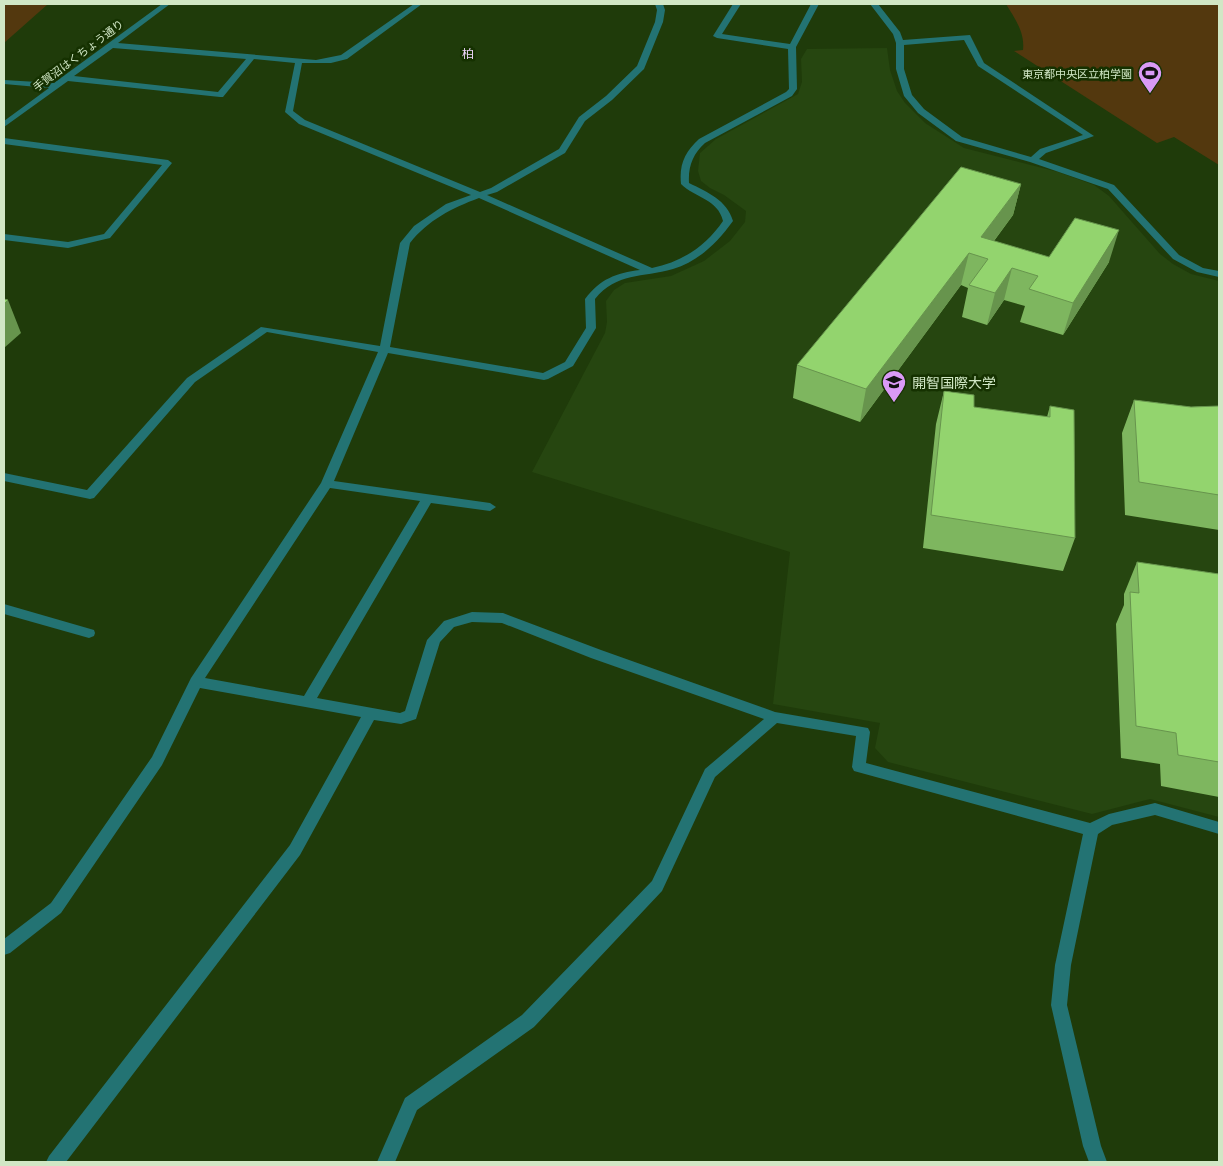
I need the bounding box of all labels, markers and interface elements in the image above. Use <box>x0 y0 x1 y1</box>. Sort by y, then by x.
street label: 手賀沼はくちょう通り <box>30 17 126 93</box>
district label: 柏 <box>462 46 474 60</box>
sports icon: 東京都中央区立柏学園 <box>1137 60 1163 94</box>
place label: 東京都中央区立柏学園 <box>1022 67 1132 80</box>
school or university icon: 開智国際大学 <box>881 369 907 403</box>
place label: 開智国際大学 <box>912 374 996 391</box>

